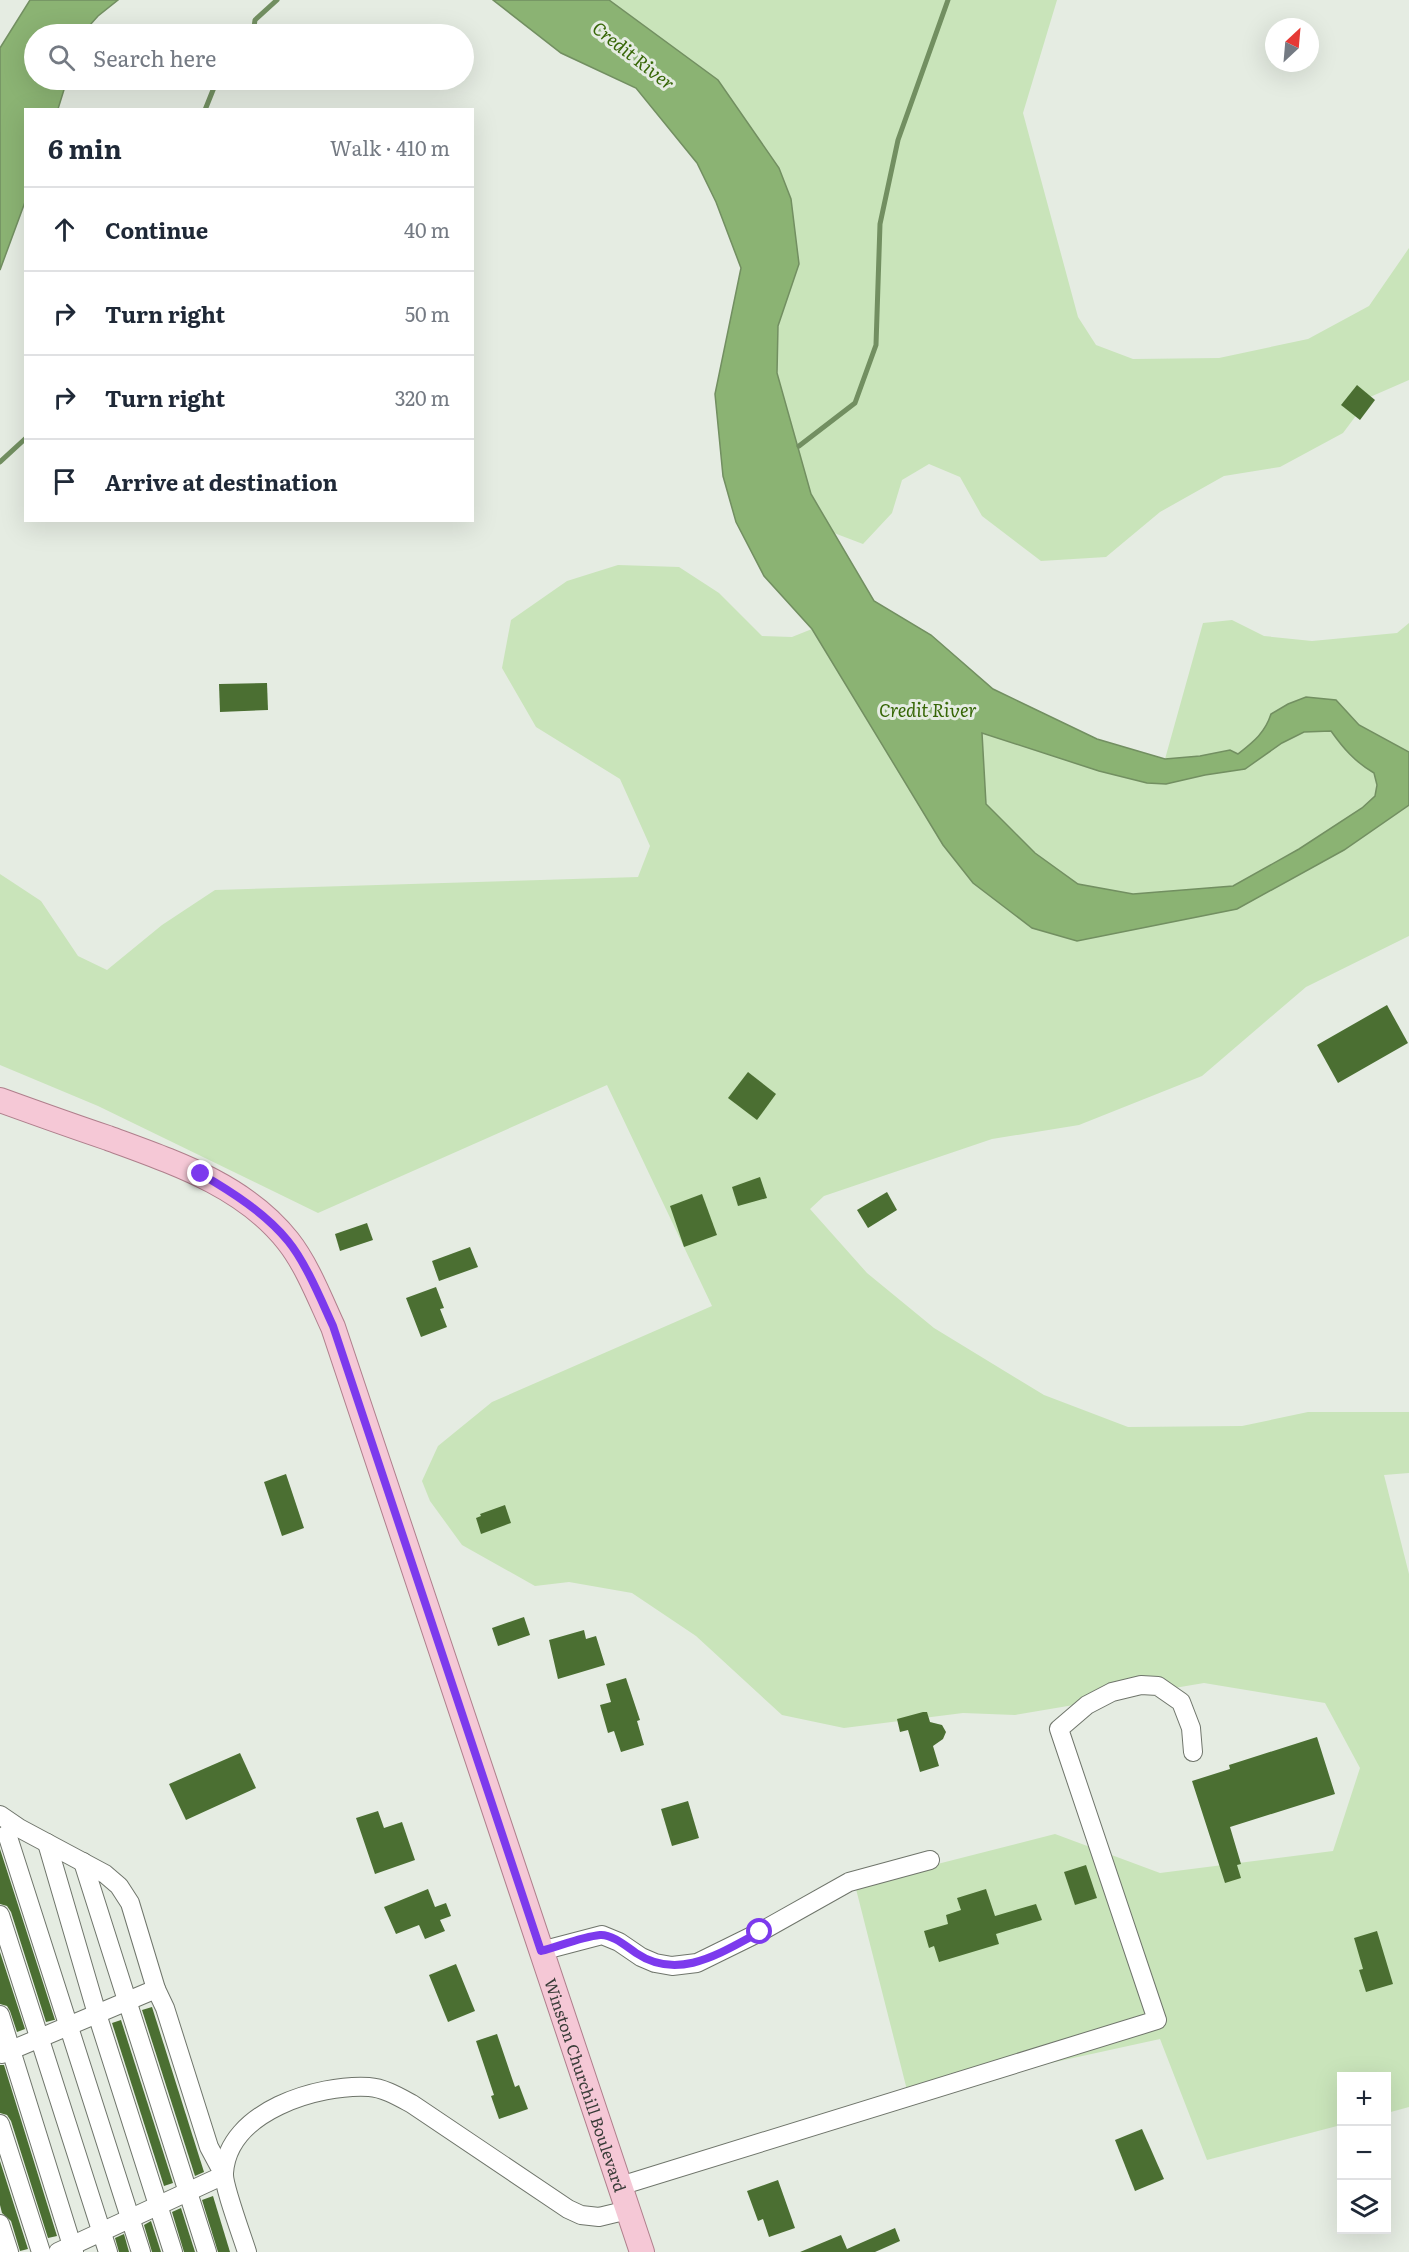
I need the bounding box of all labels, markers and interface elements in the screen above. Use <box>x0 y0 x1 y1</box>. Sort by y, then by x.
water label: Credit River <box>587 14 681 96</box>
north arrow <box>1265 18 1319 72</box>
search box <box>24 24 474 90</box>
icon: search <box>45 41 78 74</box>
text: Search here <box>93 41 216 74</box>
text: 6 min <box>48 128 122 167</box>
text: Walk · 410 m <box>330 132 450 162</box>
icon: ahead <box>48 213 81 246</box>
text: Continue <box>105 213 208 246</box>
text: 40 m <box>404 214 450 244</box>
icon: right <box>48 297 81 330</box>
text: Turn right <box>105 297 225 330</box>
text: 50 m <box>405 298 450 328</box>
icon: right <box>48 381 81 414</box>
text: Turn right <box>105 381 225 414</box>
text: 320 m <box>395 382 450 412</box>
icon: arrive <box>48 465 81 498</box>
text: Arrive at destination <box>105 465 338 498</box>
water label: Credit River <box>879 696 977 723</box>
route end <box>187 1160 213 1186</box>
route start <box>746 1918 772 1944</box>
street label: Winston Churchill Boulevard <box>539 1975 633 2195</box>
map controls <box>1337 2072 1391 2234</box>
button: + <box>1337 2072 1391 2126</box>
button: − <box>1337 2126 1391 2180</box>
button: layers <box>1337 2180 1391 2234</box>

